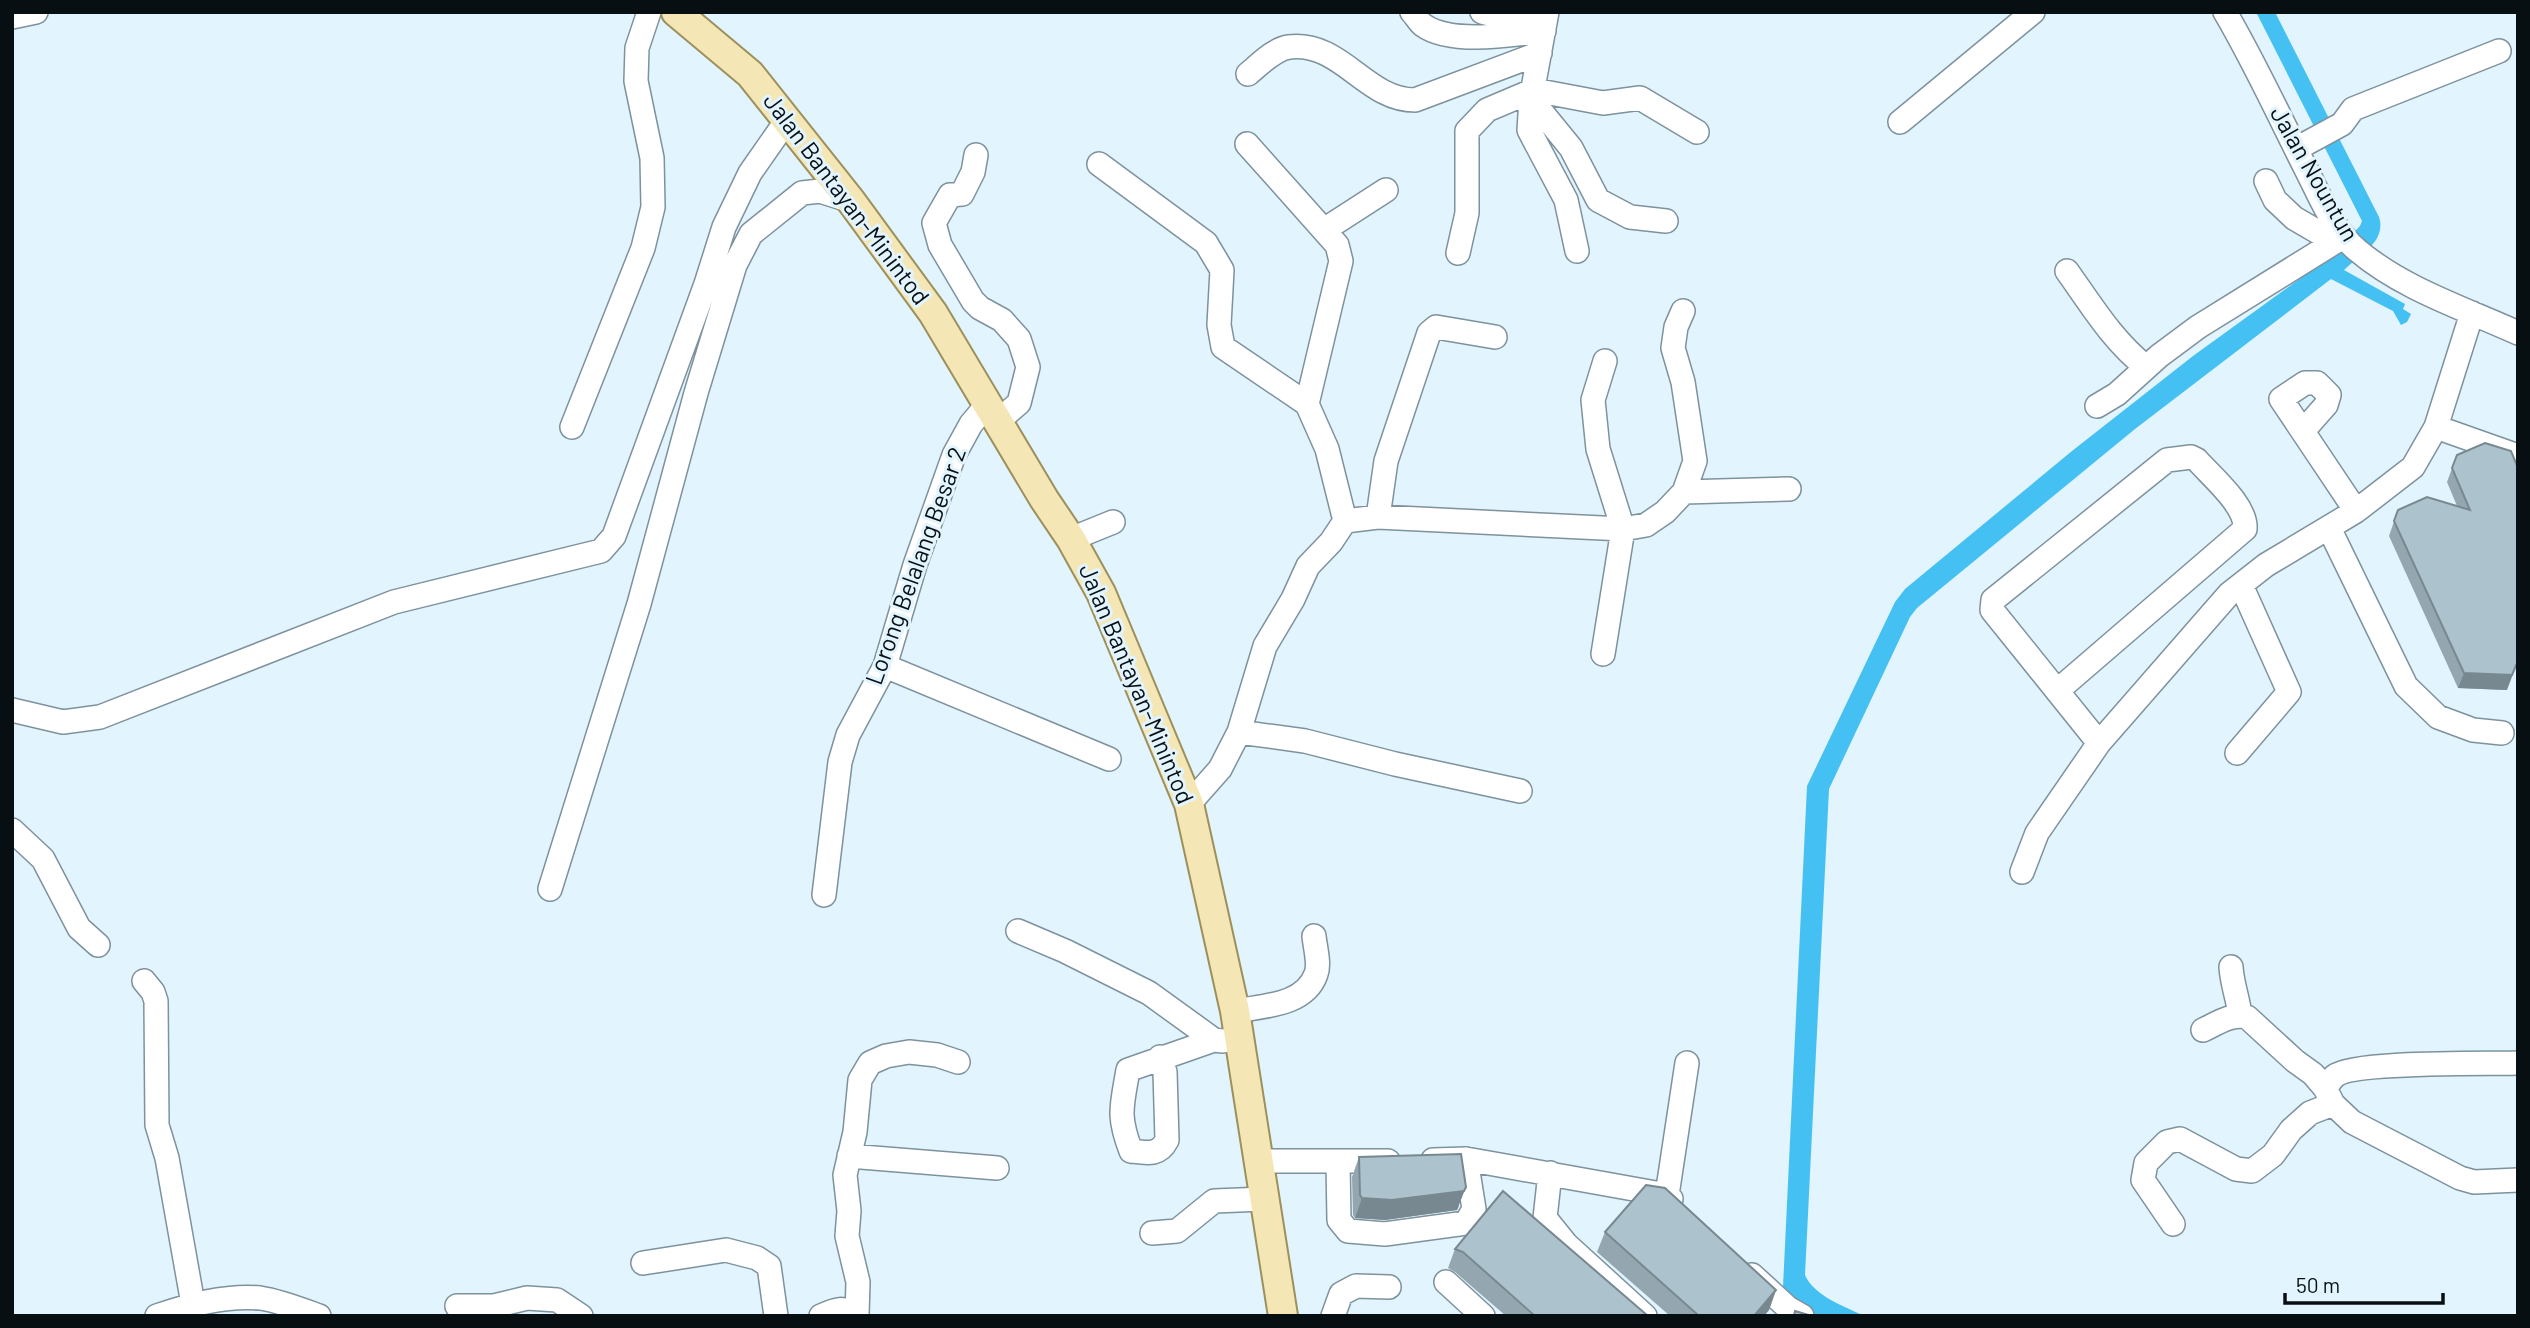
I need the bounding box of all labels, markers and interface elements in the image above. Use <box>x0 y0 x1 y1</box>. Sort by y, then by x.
street label: Jalan Bantayan-Minintod <box>758 86 936 310</box>
street label: Jalan Nountun <box>2265 100 2366 246</box>
street label: Lorong Belalang Besar 2 <box>858 443 971 688</box>
street label: Jalan Bantayan-Minintod <box>1074 559 1201 808</box>
scale bar <box>2285 1262 2442 1306</box>
text: 50 m <box>2296 1272 2340 1297</box>

